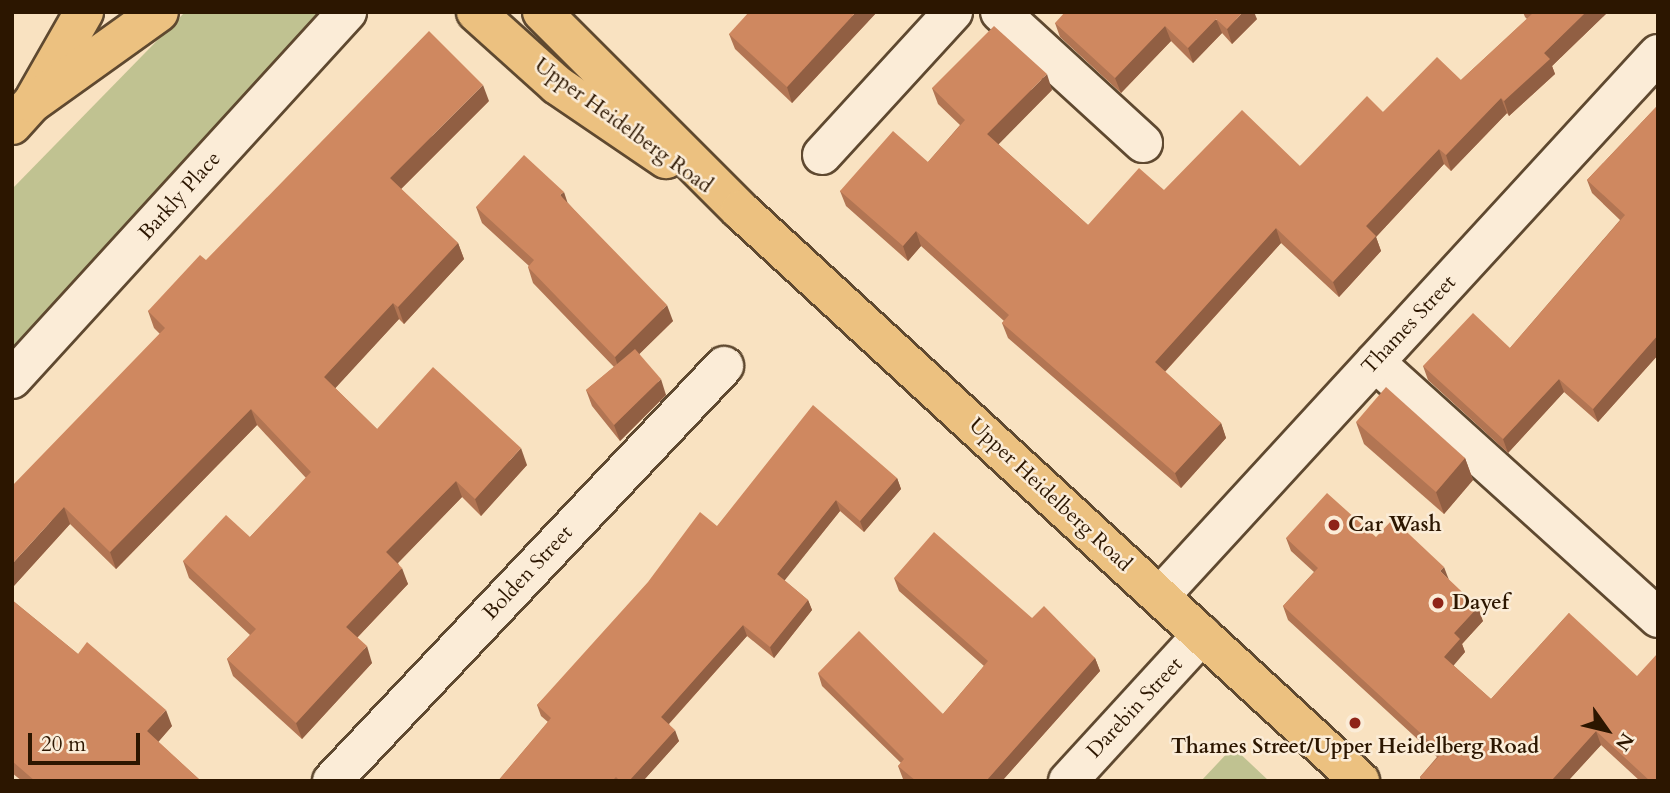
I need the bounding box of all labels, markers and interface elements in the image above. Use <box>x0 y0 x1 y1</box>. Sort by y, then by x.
street label: Upper Heidelberg Road <box>529 53 717 199</box>
street label: Barkly Place <box>134 147 226 245</box>
street label: Thames Street <box>1357 270 1461 380</box>
street label: Upper Heidelberg Road <box>963 413 1137 577</box>
place label: Car Wash <box>1348 512 1442 538</box>
marker: Car Wash <box>1326 517 1342 533</box>
street label: Bolden Street <box>478 521 578 625</box>
place label: Dayef <box>1452 590 1509 616</box>
marker: Dayef <box>1430 595 1446 611</box>
street label: Darebin Street <box>1082 652 1188 764</box>
north arrow <box>1572 695 1642 765</box>
marker: Thames Street/Upper Heidelberg Road <box>1347 715 1363 731</box>
scale bar <box>32 720 144 764</box>
text: N <box>1609 728 1640 756</box>
text: 20 m <box>41 730 86 759</box>
place label: Thames Street/Upper Heidelberg Road <box>1171 734 1539 760</box>

